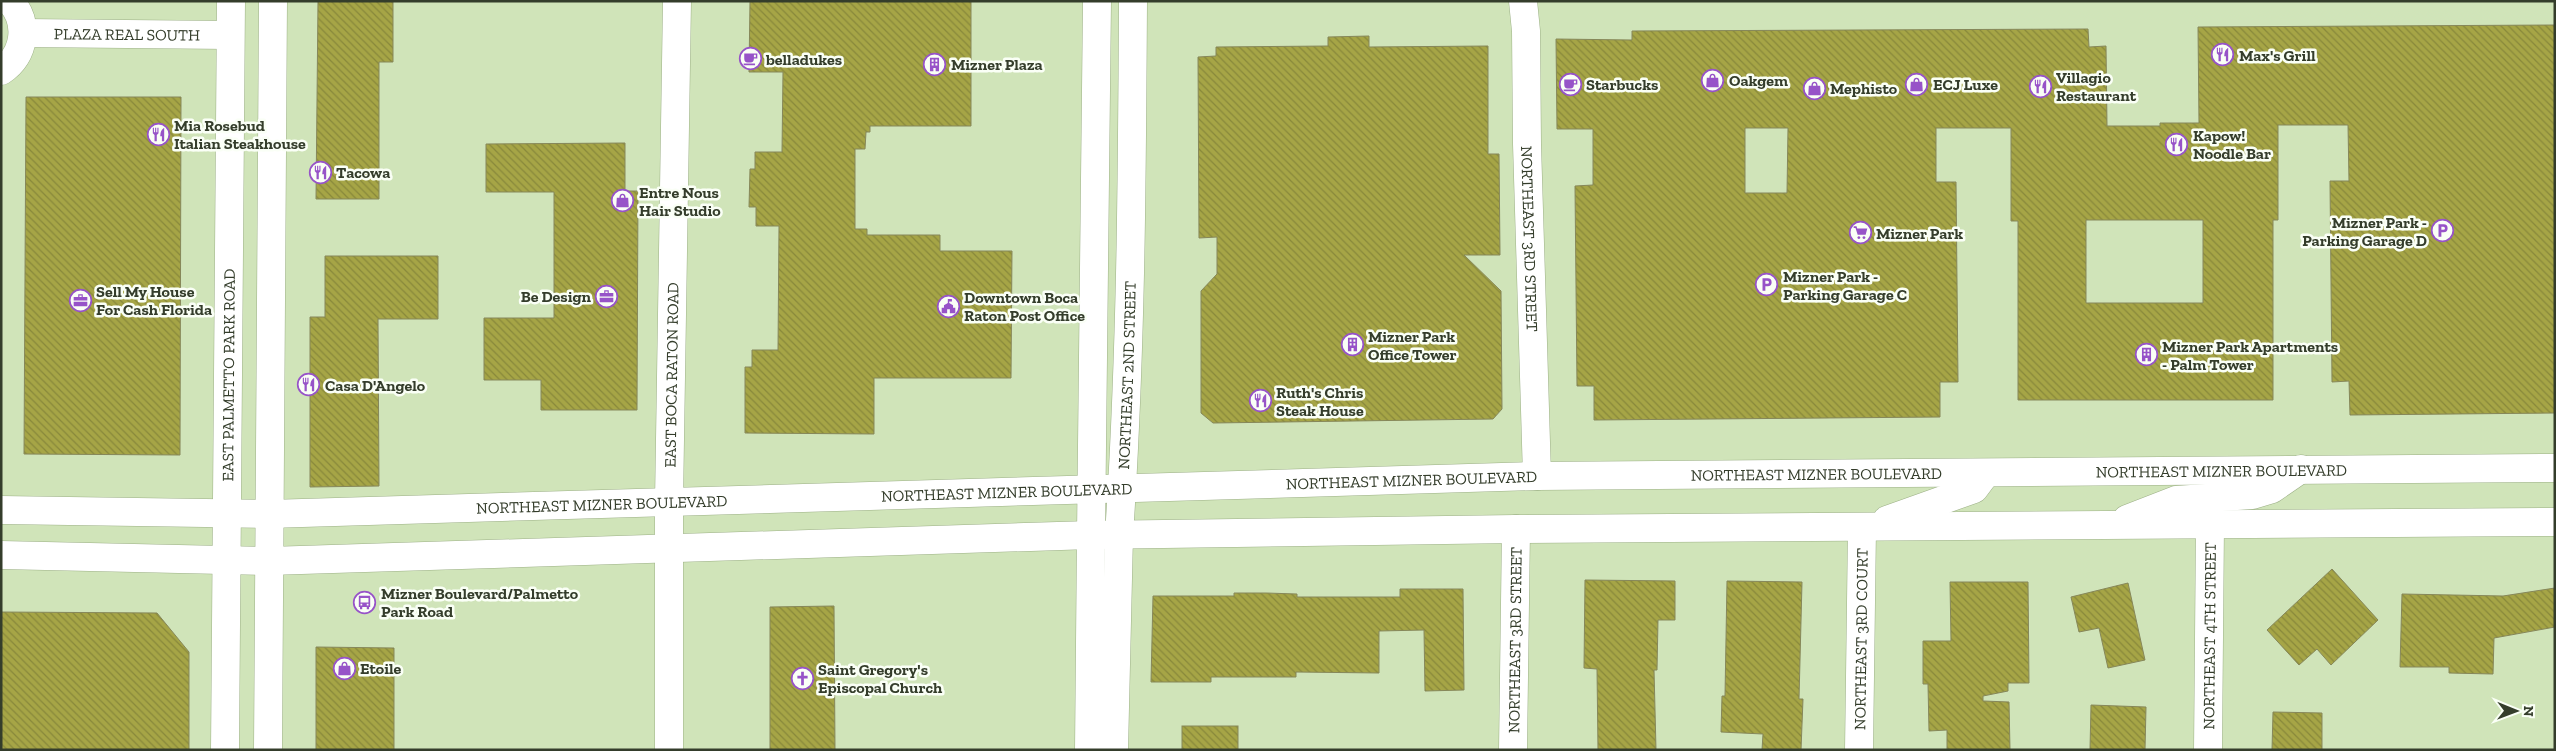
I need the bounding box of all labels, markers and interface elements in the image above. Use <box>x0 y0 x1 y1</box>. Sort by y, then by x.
street label: PLAZA REAL SOUTH <box>54 24 200 44</box>
restaurant icon: Max's Grill <box>2211 43 2235 67</box>
place label: Max's Grill <box>2239 46 2316 65</box>
cafe icon: belladukes <box>738 47 762 71</box>
place label: belladukes <box>765 50 842 69</box>
building icon: Mizner Plaza <box>923 52 947 76</box>
place label: Mizner Plaza <box>951 55 1043 74</box>
shop icon: Oakgem <box>1701 68 1725 92</box>
place label: Villagio Restaurant <box>2056 68 2137 105</box>
place label: Oakgem <box>1729 71 1788 90</box>
cafe icon: Starbucks <box>1558 72 1582 96</box>
shop icon: ECJ Luxe <box>1905 72 1929 96</box>
restaurant icon: Villagio Restaurant <box>2028 74 2052 98</box>
place label: Starbucks <box>1586 75 1658 94</box>
place label: ECJ Luxe <box>1933 75 1998 94</box>
shop icon: Mephisto <box>1802 76 1826 100</box>
place label: Mephisto <box>1830 79 1898 98</box>
place label: Mia Rosebud Italian Steakhouse <box>174 116 306 153</box>
restaurant icon: Mia Rosebud Italian Steakhouse <box>146 122 170 146</box>
place label: Kapow! Noodle Bar <box>2193 126 2271 163</box>
restaurant icon: Kapow! Noodle Bar <box>2165 132 2189 156</box>
street label: NORTHEAST 3RD STREET <box>1518 145 1542 332</box>
restaurant icon: Tacowa <box>308 160 332 184</box>
place label: Tacowa <box>336 163 390 182</box>
place label: Entre Nous Hair Studio <box>639 183 721 220</box>
shop icon: Entre Nous Hair Studio <box>611 189 635 213</box>
place label: Mizner Park - Parking Garage D <box>2302 213 2427 250</box>
parking icon: Mizner Park - Parking Garage D <box>2431 219 2455 243</box>
supermarket icon: Mizner Park <box>1848 221 1872 245</box>
place label: Mizner Park <box>1876 224 1963 243</box>
place label: Mizner Park - Parking Garage C <box>1783 267 1907 304</box>
street label: EAST PALMETTO PARK ROAD <box>218 269 238 481</box>
parking icon: Mizner Park - Parking Garage C <box>1755 273 1779 297</box>
street label: NORTHEAST 2ND STREET <box>1113 281 1139 470</box>
place label: Sell My House For Cash Florida <box>96 282 212 319</box>
street label: EAST BOCA RATON ROAD <box>660 282 682 468</box>
office icon: Be Design <box>595 284 619 308</box>
place label: Be Design <box>521 287 592 306</box>
office icon: Sell My House For Cash Florida <box>68 288 92 312</box>
place label: Downtown Boca Raton Post Office <box>964 288 1085 325</box>
public building icon: Downtown Boca Raton Post Office <box>936 294 960 318</box>
place label: Mizner Park Office Tower <box>1368 327 1457 364</box>
building icon: Mizner Park Office Tower <box>1340 333 1364 357</box>
place label: Mizner Park Apartments - Palm Tower <box>2162 337 2338 374</box>
building icon: Mizner Park Apartments - Palm Tower <box>2134 343 2158 367</box>
restaurant icon: Casa D'Angelo <box>297 373 321 397</box>
place label: Casa D'Angelo <box>325 376 426 395</box>
place label: Ruth's Chris Steak House <box>1276 383 1364 420</box>
restaurant icon: Ruth's Chris Steak House <box>1248 389 1272 413</box>
street label: NORTHEAST MIZNER BOULEVARD <box>2096 460 2347 481</box>
street label: NORTHEAST MIZNER BOULEVARD <box>1691 463 1942 484</box>
street label: NORTHEAST MIZNER BOULEVARD <box>1286 467 1537 493</box>
street label: NORTHEAST MIZNER BOULEVARD <box>881 479 1133 505</box>
street label: NORTHEAST MIZNER BOULEVARD <box>476 491 728 517</box>
street label: NORTHEAST 4TH STREET <box>2199 542 2219 730</box>
street label: NORTHEAST 3RD STREET <box>1504 547 1525 733</box>
street label: NORTHEAST 3RD COURT <box>1850 548 1871 730</box>
place label: Mizner Boulevard/Palmetto Park Road <box>381 584 579 621</box>
bus stop icon: Mizner Boulevard/Palmetto Park Road <box>353 590 377 614</box>
shop icon: Etoile <box>332 656 356 680</box>
place label: Etoile <box>360 659 402 678</box>
place label: Saint Gregory's Episcopal Church <box>818 660 943 697</box>
church icon: Saint Gregory's Episcopal Church <box>790 666 814 690</box>
north arrow <box>2491 686 2541 736</box>
text: N <box>2520 706 2537 717</box>

